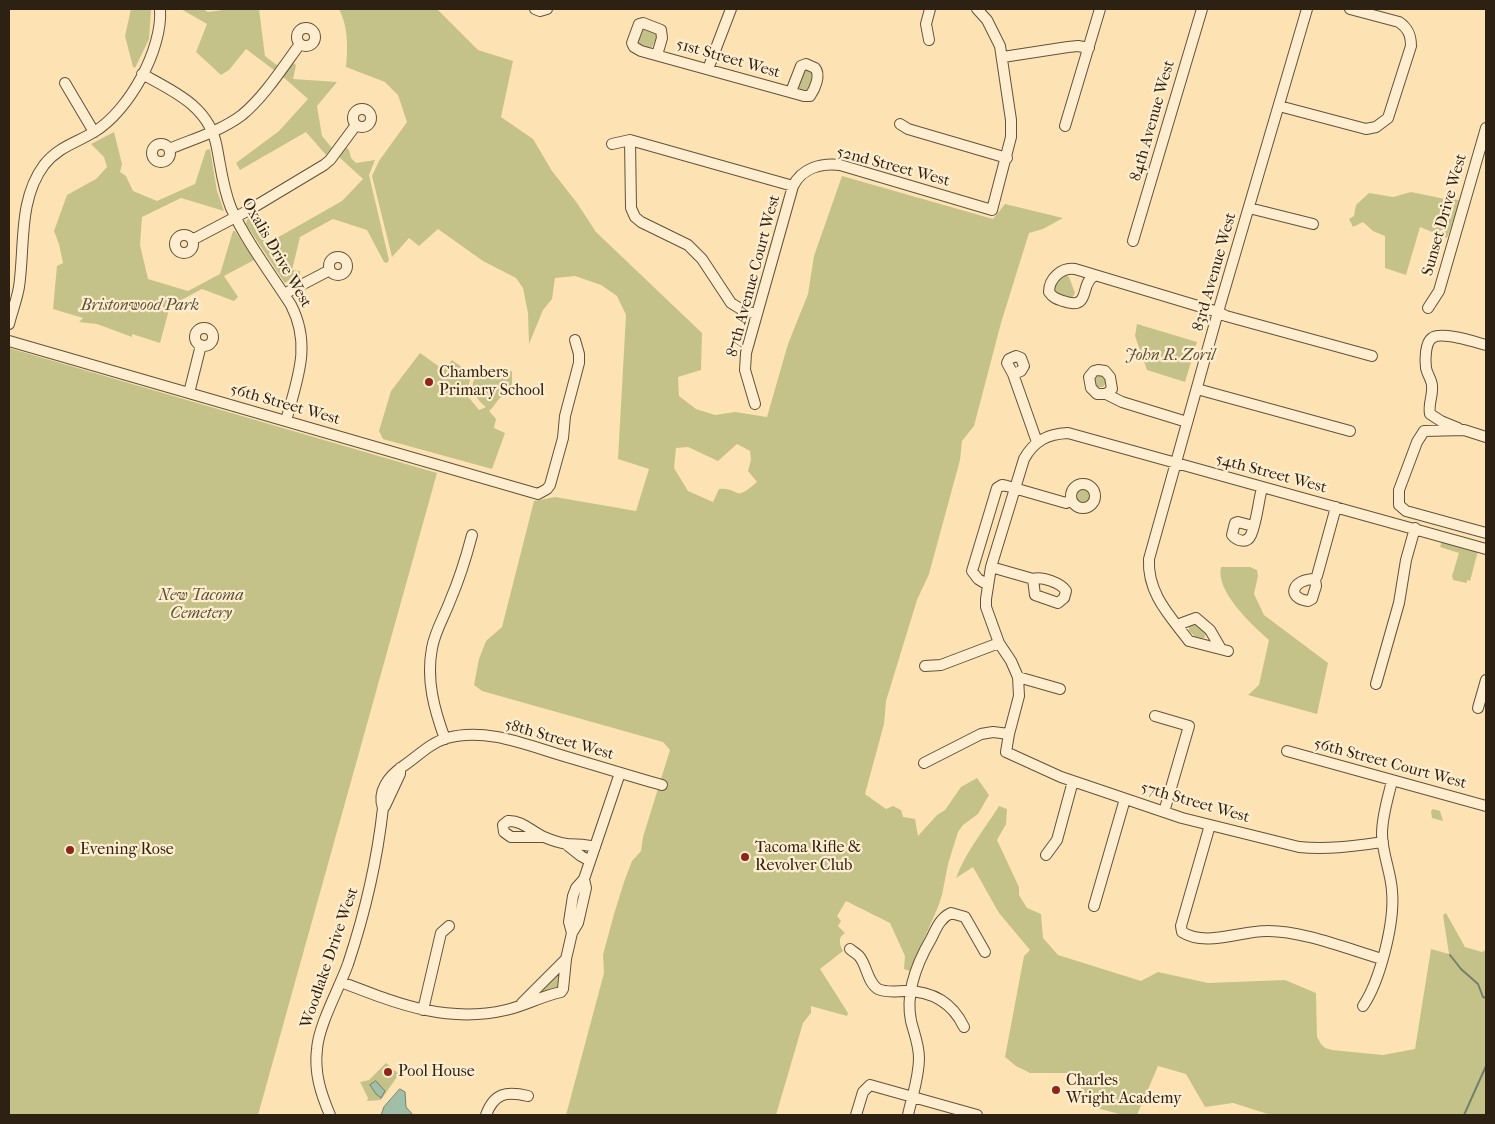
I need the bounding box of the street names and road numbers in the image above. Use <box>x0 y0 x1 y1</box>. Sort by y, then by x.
street label: 51st Street West <box>674 35 782 83</box>
street label: 84th Avenue West <box>1127 58 1179 184</box>
street label: 52nd Street West <box>834 143 952 191</box>
street label: Sunset Drive West <box>1418 152 1472 278</box>
street label: 87th Avenue Court West <box>723 193 785 359</box>
street label: Oxalis Drive West <box>237 195 315 311</box>
street label: 83rd Avenue West <box>1189 210 1241 334</box>
street label: 56th Street West <box>228 380 342 430</box>
street label: 54th Street West <box>1213 450 1329 498</box>
street label: 58th Street West <box>502 715 616 765</box>
street label: 56th Street Court West <box>1312 734 1468 794</box>
street label: 57th Street West <box>1138 778 1252 828</box>
street label: Woodlake Drive West <box>297 885 363 1031</box>

